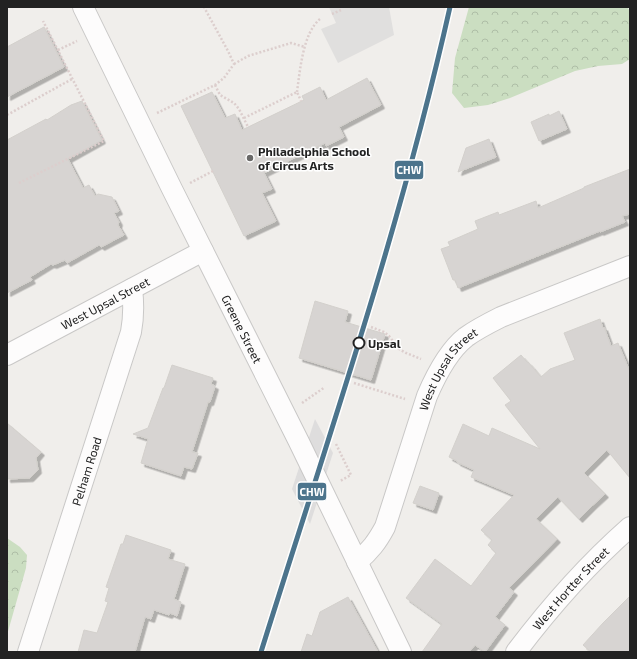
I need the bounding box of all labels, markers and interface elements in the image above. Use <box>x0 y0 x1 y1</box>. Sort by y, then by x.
place label: Philadelphia School of Circus Arts <box>258 144 370 172</box>
marker: Philadelphia School of Circus Arts <box>245 153 255 163</box>
line badge: CHW <box>394 160 424 180</box>
text: CHW <box>397 163 422 176</box>
street label: West Upsal Street <box>58 274 152 332</box>
street label: Greene Street <box>219 292 265 366</box>
street label: West Upsal Street <box>416 324 480 412</box>
marker: Upsal <box>352 336 366 350</box>
place label: Upsal <box>368 336 401 350</box>
street label: Pelham Road <box>69 435 104 507</box>
line badge: CHW <box>297 482 327 501</box>
text: CHW <box>300 485 325 498</box>
street label: West Hortter Street <box>529 543 612 632</box>

